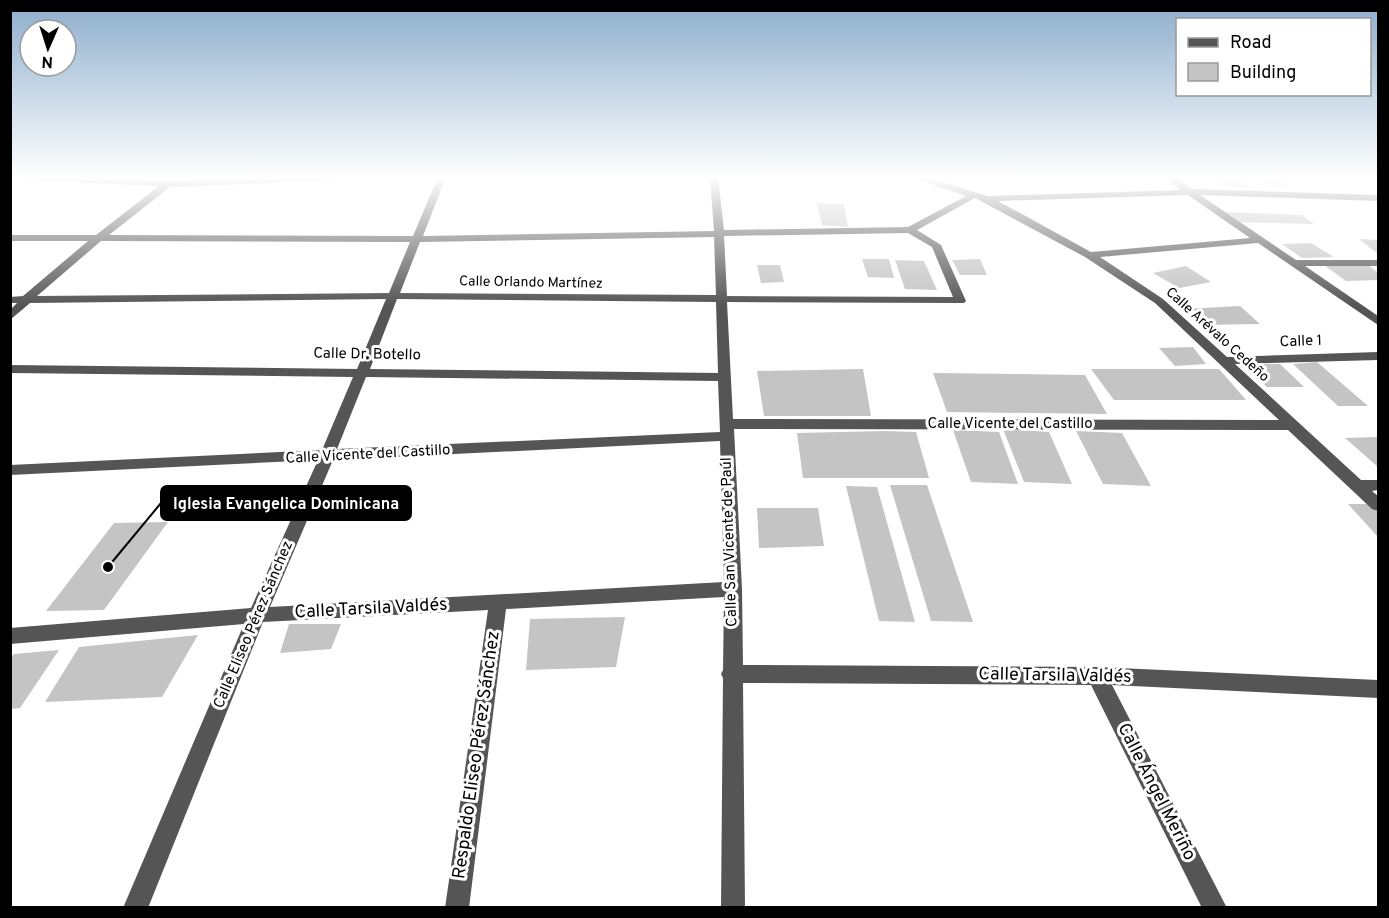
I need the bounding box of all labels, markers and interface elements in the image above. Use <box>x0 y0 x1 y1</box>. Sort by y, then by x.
north arrow <box>18 18 78 78</box>
legend <box>1176 18 1371 96</box>
text: Road <box>1230 32 1272 55</box>
text: N <box>41 51 54 71</box>
text: Building <box>1230 62 1296 85</box>
street label: Calle Orlando Martínez <box>459 273 603 293</box>
street label: Calle Arévalo Cedeño <box>1162 284 1272 386</box>
street label: Calle 1 <box>1279 332 1323 352</box>
street label: Calle Dr. Botello <box>313 345 421 365</box>
street label: Calle Vicente del Castillo <box>927 415 1093 434</box>
street label: Calle Vicente del Castillo <box>285 441 451 469</box>
street label: Calle San Vicente de Paúl <box>718 457 742 627</box>
callout: Iglesia Evangelica Dominicana <box>161 486 411 520</box>
text: Iglesia Evangelica Dominicana <box>173 495 399 515</box>
street label: Calle Eliseo Pérez Sánchez <box>210 538 298 712</box>
street label: Calle Tarsila Valdés <box>294 594 448 624</box>
street label: Respaldo Eliseo Pérez Sánchez <box>448 630 506 880</box>
street label: Calle Tarsila Valdés <box>978 663 1132 689</box>
street label: Calle Ángel Meriño <box>1111 719 1202 865</box>

